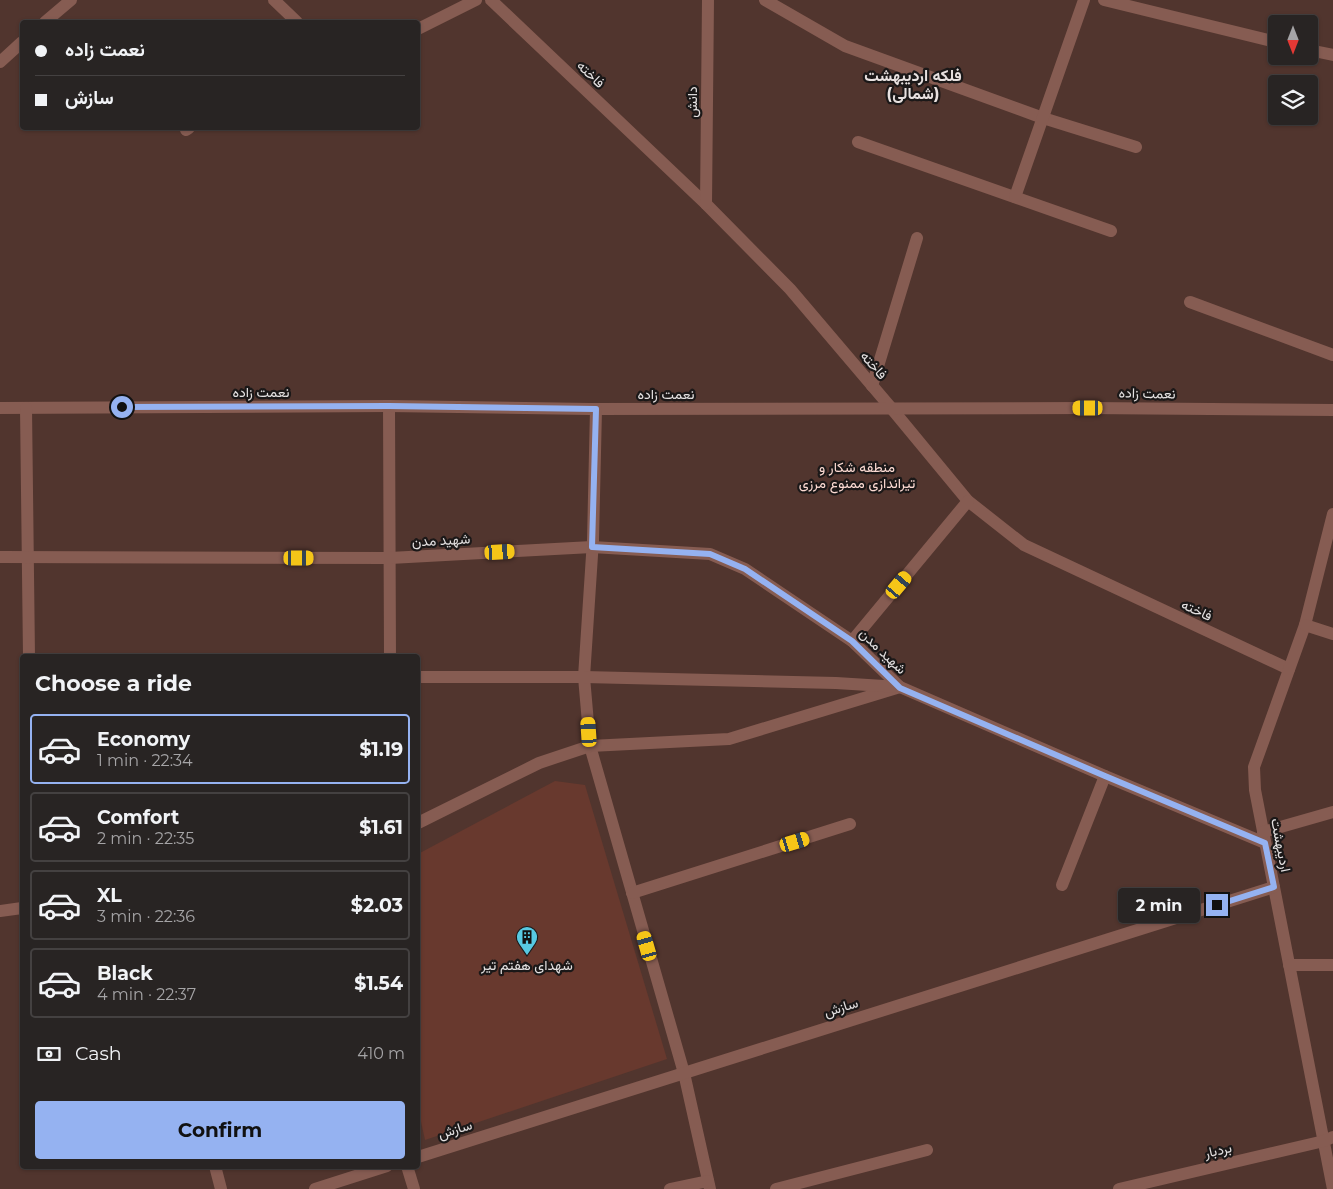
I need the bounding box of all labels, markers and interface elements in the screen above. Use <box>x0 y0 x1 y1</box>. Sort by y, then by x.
north arrow <box>1268 15 1318 65</box>
map controls <box>1268 15 1318 125</box>
text: نعمت زاده <box>65 38 145 61</box>
street label: فاخته <box>573 56 609 92</box>
district label: فلکه اردیبهشت (شمالی) <box>864 66 962 103</box>
button: layers <box>1268 75 1318 125</box>
text: سازش <box>65 86 114 109</box>
street label: دانش <box>683 86 701 118</box>
street label: فاخته <box>857 347 891 383</box>
street label: نعمت زاده <box>232 383 290 401</box>
street label: نعمت زاده <box>1118 384 1176 402</box>
street label: نعمت زاده <box>637 385 695 403</box>
route start <box>111 396 133 418</box>
car <box>1073 401 1103 416</box>
park label: منطقه شکار و تیراندازی ممنوع مرزی <box>799 458 915 494</box>
street label: شهید مدن <box>411 529 471 551</box>
car <box>484 544 515 560</box>
car <box>284 551 314 566</box>
car <box>883 569 914 601</box>
street label: فاخته <box>1179 595 1215 625</box>
street label: شهید مدن <box>856 624 910 678</box>
text: Choose a ride <box>35 670 192 697</box>
car <box>580 717 597 747</box>
icon: car <box>37 727 82 772</box>
text: Economy <box>97 728 190 751</box>
text: $1.19 <box>359 738 403 761</box>
text: 1 min · 22:34 <box>97 751 193 770</box>
icon: car <box>37 805 82 850</box>
text: Comfort <box>97 806 179 829</box>
text: $1.61 <box>359 816 403 839</box>
street label: اردیبهشت <box>1267 816 1295 874</box>
text: 2 min · 22:35 <box>97 829 194 848</box>
car <box>778 830 811 854</box>
icon: car <box>37 883 82 928</box>
text: XL <box>97 884 122 907</box>
callout: 2 min <box>1117 888 1200 922</box>
text: $2.03 <box>351 894 403 917</box>
route end <box>1206 894 1228 916</box>
text: 2 min <box>1136 896 1182 915</box>
text: 3 min · 22:36 <box>97 907 195 926</box>
building icon: شهدای هفتم تیر <box>515 925 539 956</box>
car <box>635 930 658 962</box>
place label: شهدای هفتم تیر <box>480 956 573 974</box>
icon: car <box>37 961 82 1006</box>
text: Black <box>97 962 153 985</box>
text: $1.54 <box>354 972 403 995</box>
text: 4 min · 22:37 <box>97 985 196 1004</box>
street label: سازش <box>822 993 860 1021</box>
icon: cash <box>35 1040 63 1068</box>
text: Cash <box>75 1042 122 1065</box>
text: 410 m <box>357 1044 405 1063</box>
button: Confirm <box>35 1101 405 1159</box>
street label: سازش <box>436 1115 474 1143</box>
street label: بردبار <box>1201 1138 1234 1162</box>

